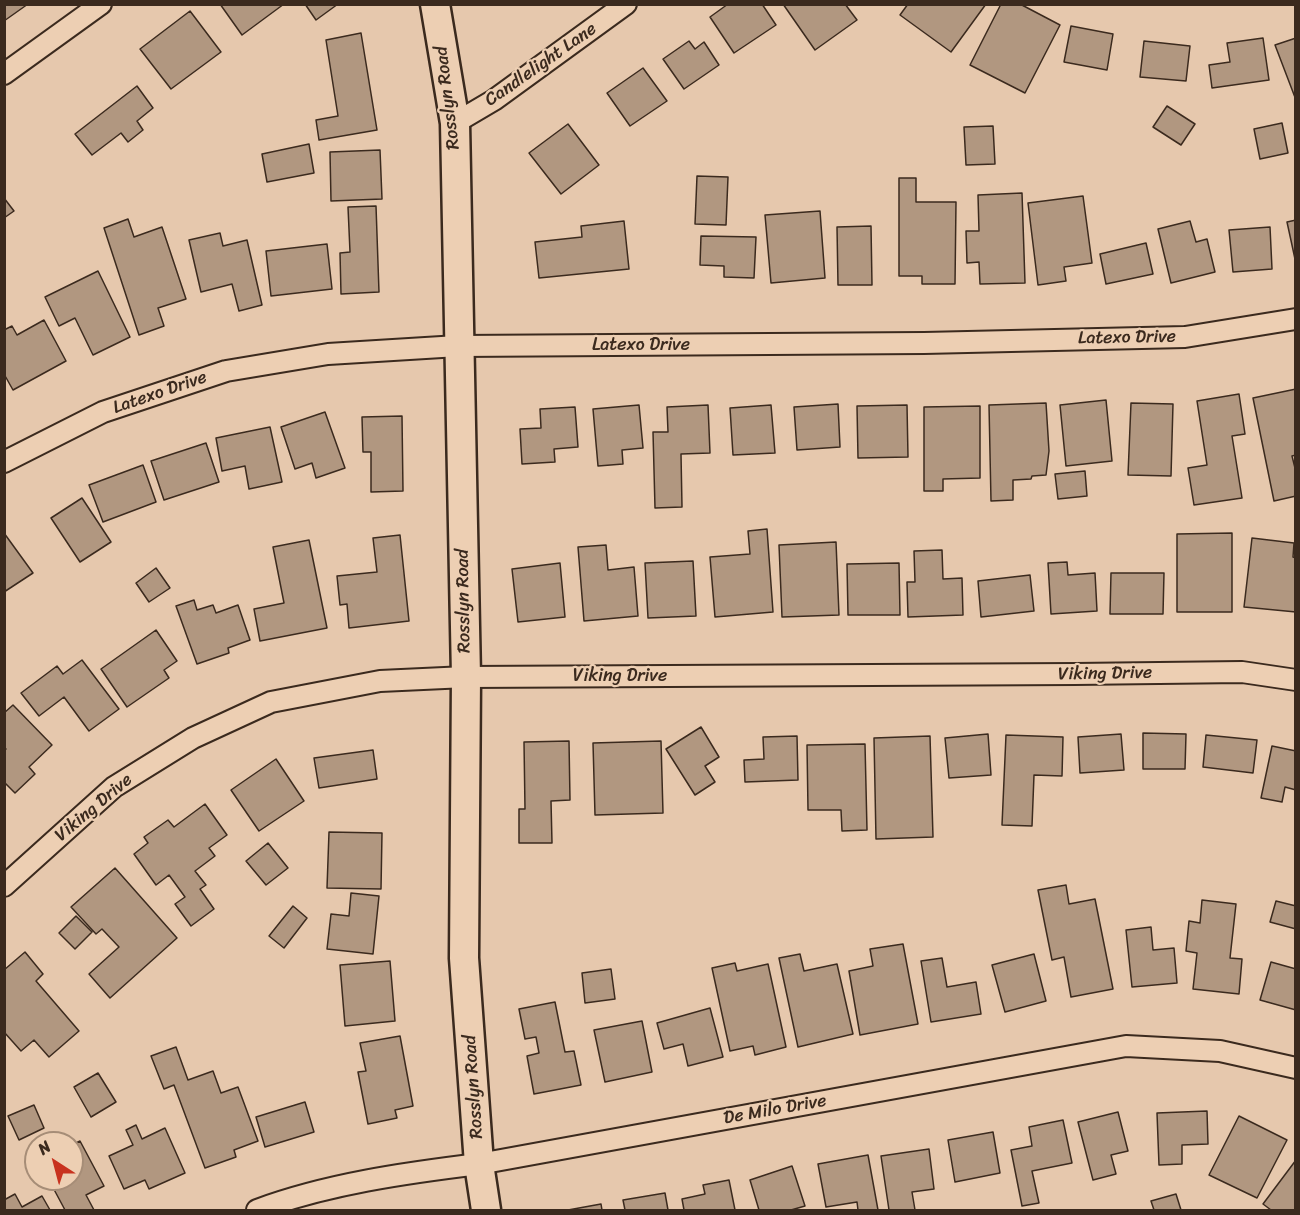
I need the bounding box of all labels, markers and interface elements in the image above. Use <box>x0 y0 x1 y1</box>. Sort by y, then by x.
street label: Candlelight Lane <box>481 18 601 112</box>
street label: Rosslyn Road <box>431 45 465 151</box>
street label: Latexo Drive <box>1078 326 1176 350</box>
street label: Latexo Drive <box>592 334 690 356</box>
street label: Latexo Drive <box>110 367 210 419</box>
street label: Rosslyn Road <box>452 549 476 653</box>
street label: Viking Drive <box>1058 662 1152 686</box>
street label: Viking Drive <box>573 665 667 687</box>
street label: Viking Drive <box>51 769 137 847</box>
street label: Rosslyn Road <box>460 1034 488 1140</box>
street label: De Milo Drive <box>722 1090 828 1130</box>
north arrow <box>24 1131 84 1191</box>
text: N <box>31 1133 57 1163</box>

